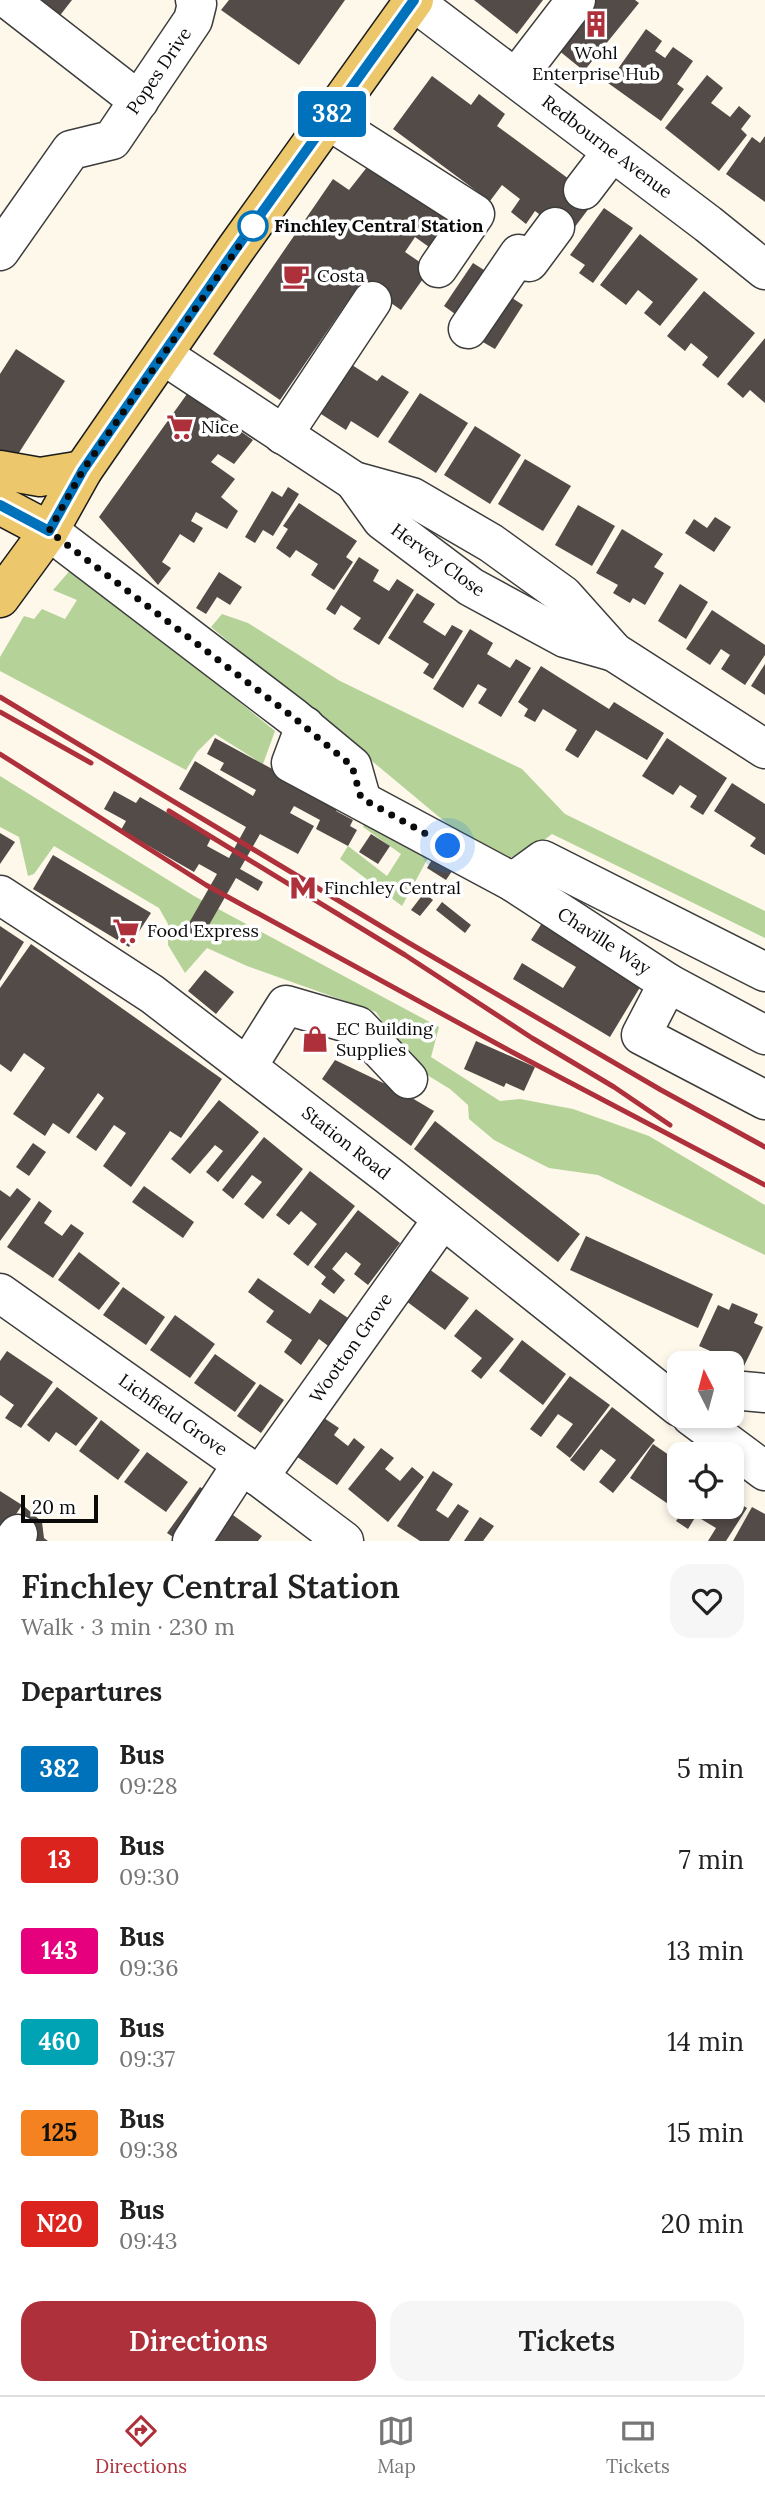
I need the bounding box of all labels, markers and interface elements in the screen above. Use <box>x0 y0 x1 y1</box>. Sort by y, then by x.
building icon: Wohl Enterprise Hub <box>581 9 611 39</box>
street label: Popes Drive <box>121 23 196 119</box>
place label: Wohl Enterprise Hub <box>532 41 660 85</box>
street label: Redbourne Avenue <box>537 90 677 203</box>
line badge: 382 <box>292 91 372 137</box>
text: 382 <box>312 98 352 129</box>
marker: Finchley Central Station <box>238 211 268 241</box>
place label: Finchley Central Station <box>274 214 484 237</box>
cafe icon: Costa <box>281 261 311 291</box>
place label: Costa <box>317 264 365 287</box>
supermarket icon: Nice <box>165 412 195 442</box>
place label: Nice <box>201 415 239 438</box>
street label: Hervey Close <box>387 518 490 601</box>
your location <box>430 828 465 863</box>
metro station icon: Finchley Central <box>288 873 318 903</box>
place label: Finchley Central <box>324 876 461 899</box>
street label: Chaville Way <box>553 902 656 980</box>
supermarket icon: Food Express <box>111 916 141 946</box>
place label: Food Express <box>147 919 259 942</box>
place label: EC Building Supplies <box>336 1017 434 1061</box>
shop icon: EC Building Supplies <box>300 1024 330 1054</box>
street label: Station Road <box>297 1101 395 1185</box>
street label: Wootton Grove <box>304 1288 397 1407</box>
north arrow <box>667 1351 744 1428</box>
map controls <box>667 1351 744 1519</box>
street label: Lichfield Grove <box>114 1369 232 1461</box>
button: locate <box>667 1442 744 1519</box>
scale bar <box>21 1492 98 1524</box>
text: 20 m <box>32 1495 76 1519</box>
button: heart <box>670 1564 744 1638</box>
text: Finchley Central Station <box>21 1565 400 1607</box>
text: Walk · 3 min · 230 m <box>21 1612 235 1641</box>
text: Departures <box>21 1675 162 1708</box>
text: Bus <box>119 1738 165 1771</box>
text: 5 min <box>677 1752 744 1785</box>
text: 382 <box>40 1753 79 1784</box>
text: 09:28 <box>119 1771 178 1800</box>
text: Bus <box>119 1829 165 1862</box>
text: 7 min <box>679 1843 744 1876</box>
text: 13 <box>48 1844 71 1875</box>
text: 09:30 <box>119 1862 179 1891</box>
text: Bus <box>119 1920 165 1953</box>
text: 13 min <box>667 1934 744 1967</box>
text: 143 <box>41 1935 78 1966</box>
text: 09:36 <box>119 1953 178 1982</box>
text: Bus <box>119 2011 165 2044</box>
text: 14 min <box>667 2025 744 2058</box>
text: 460 <box>38 2026 81 2057</box>
text: 09:37 <box>119 2044 175 2073</box>
text: Bus <box>119 2102 165 2135</box>
text: 15 min <box>667 2116 744 2149</box>
text: 125 <box>42 2117 77 2148</box>
text: 09:38 <box>119 2135 178 2164</box>
text: Bus <box>119 2193 165 2226</box>
text: 20 min <box>661 2207 744 2240</box>
text: N20 <box>36 2208 83 2239</box>
text: 09:43 <box>119 2226 178 2255</box>
button: Directions <box>21 2301 376 2381</box>
button: Tickets <box>390 2301 744 2381</box>
tab: Directions <box>95 2412 187 2478</box>
tab: Map <box>377 2412 416 2478</box>
tab: Tickets <box>606 2412 670 2478</box>

